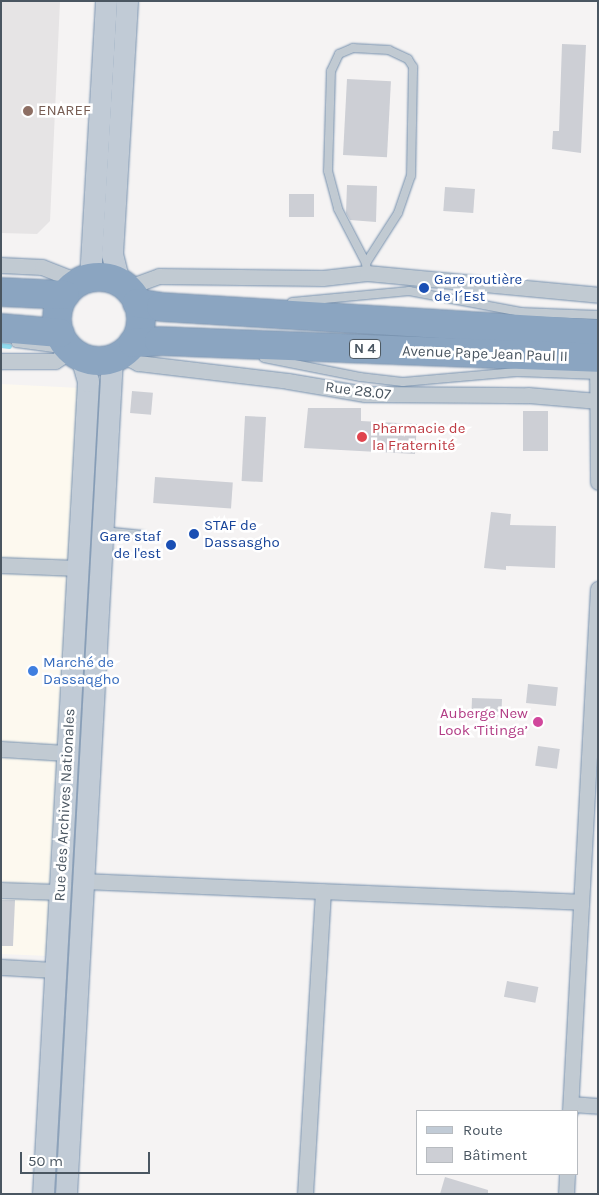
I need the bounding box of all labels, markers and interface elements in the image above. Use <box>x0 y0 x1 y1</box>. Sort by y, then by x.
place label: ENAREF <box>38 102 91 120</box>
marker: ENAREF <box>22 105 34 117</box>
place label: Gare routière de l´Est <box>434 270 522 305</box>
marker: Gare routière de l´Est <box>418 282 430 294</box>
road number: N 4 <box>349 338 381 360</box>
street label: Avenue Pape Jean Paul II <box>402 342 568 366</box>
street label: Rue 28.07 <box>324 378 392 404</box>
place label: Pharmacie de la Fraternité <box>372 419 465 454</box>
marker: Pharmacie de la Fraternité <box>356 431 368 443</box>
place label: STAF de Dassasgho <box>204 516 280 551</box>
place label: Gare staf de l'est <box>99 527 161 562</box>
marker: STAF de Dassasgho <box>188 528 200 540</box>
marker: Gare staf de l'est <box>165 539 177 551</box>
place label: Marché de Dassaqgho <box>43 653 120 688</box>
marker: Marché de Dassaqgho <box>27 665 39 677</box>
place label: Auberge New Look ‘Titinga’ <box>438 704 528 739</box>
street label: Rue des Archives Nationales <box>51 708 79 902</box>
marker: Auberge New Look ‘Titinga’ <box>532 716 544 728</box>
legend <box>416 1110 579 1175</box>
text: Route <box>463 1121 503 1139</box>
scale bar <box>22 1142 152 1174</box>
text: Bâtiment <box>463 1146 527 1164</box>
text: 50 m <box>28 1152 63 1170</box>

